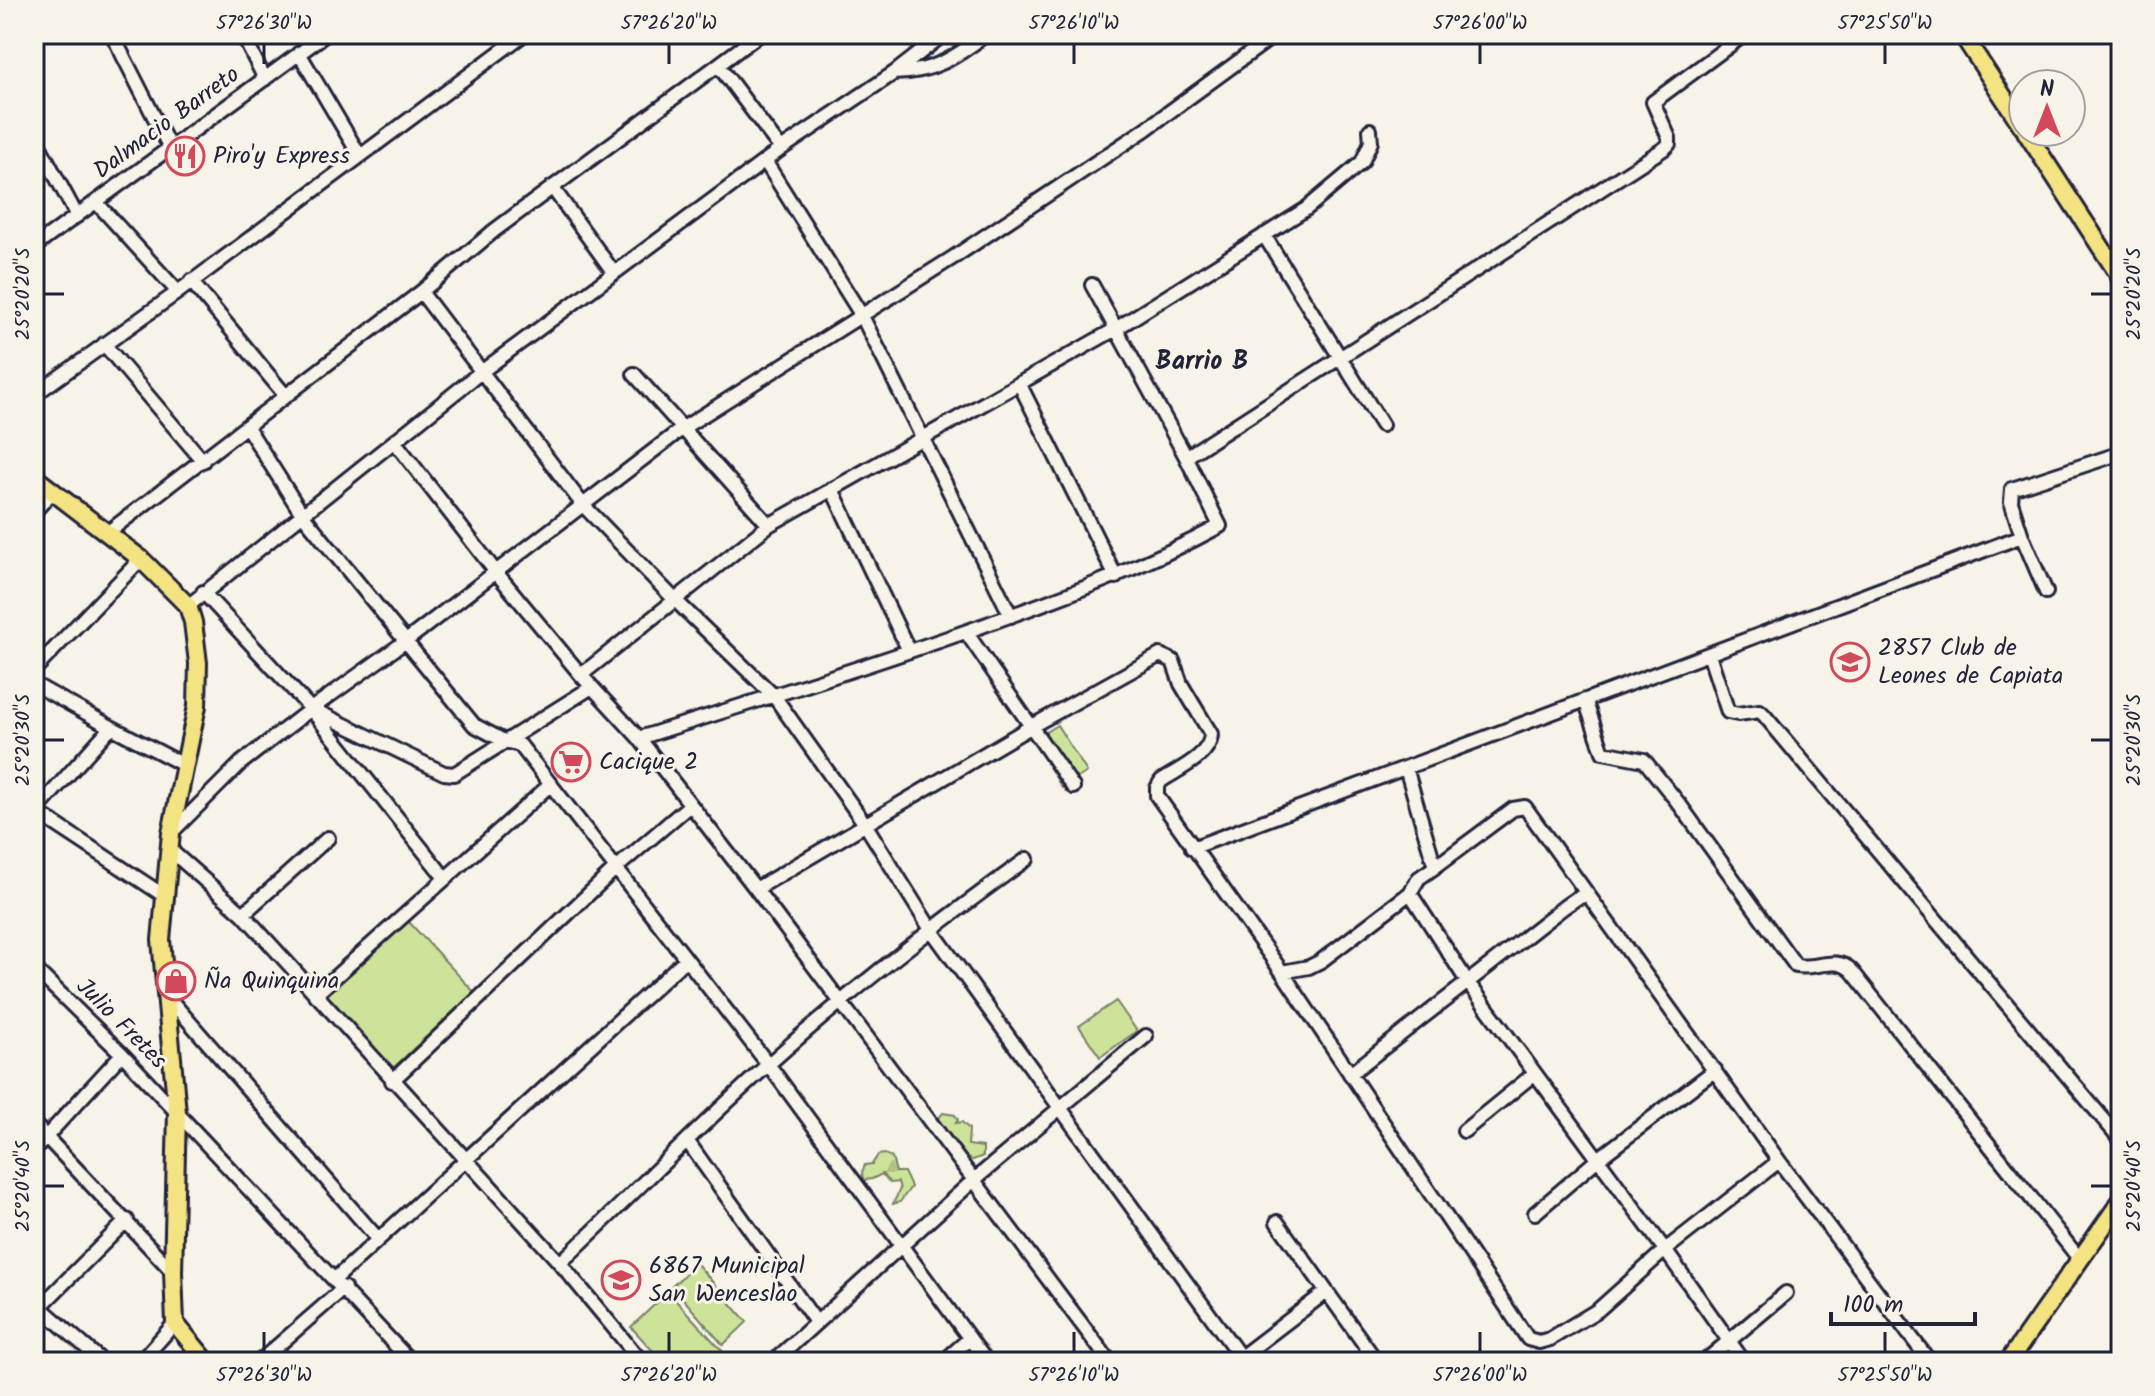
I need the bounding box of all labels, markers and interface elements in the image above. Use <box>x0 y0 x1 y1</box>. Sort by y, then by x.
text: 57°26'30"W <box>216 8 312 40</box>
text: 57°26'20"W <box>621 8 717 40</box>
text: 57°26'10"W <box>1029 8 1119 40</box>
text: 57°26'00"W <box>1433 8 1527 40</box>
text: 57°25'50"W <box>1838 8 1933 40</box>
street label: Dalmacio Barreto <box>85 56 249 190</box>
north arrow <box>2007 68 2087 148</box>
text: N <box>2040 73 2054 108</box>
restaurant icon: Piro'y Express <box>164 135 206 177</box>
place label: Piro'y Express <box>213 137 350 176</box>
text: 25°20'20"S <box>8 247 40 340</box>
text: 25°20'20"S <box>2119 247 2151 340</box>
district label: Barrio B <box>1155 341 1249 383</box>
place label: 2857 Club de Leones de Capiata <box>1878 629 2063 696</box>
school or university icon: 2857 Club de Leones de Capiata <box>1829 641 1871 683</box>
text: 25°20'30"S <box>8 693 40 786</box>
text: 25°20'30"S <box>2119 693 2151 786</box>
supermarket icon: Cacique 2 <box>550 741 592 783</box>
place label: Cacique 2 <box>599 743 698 782</box>
shop icon: Ña Quinquina <box>155 960 197 1002</box>
place label: Ña Quinquina <box>204 962 339 1001</box>
street label: Julio Fretes <box>66 969 176 1079</box>
text: 25°20'40"S <box>8 1140 40 1232</box>
text: 25°20'40"S <box>2119 1140 2151 1232</box>
place label: 6867 Municipal San Wenceslao <box>649 1247 805 1314</box>
school or university icon: 6867 Municipal San Wenceslao <box>600 1259 642 1301</box>
scale bar <box>1831 1276 1975 1326</box>
text: 100 m <box>1843 1286 1903 1325</box>
text: 57°26'30"W <box>216 1360 312 1392</box>
text: 57°26'20"W <box>621 1360 717 1392</box>
text: 57°26'10"W <box>1029 1360 1119 1392</box>
text: 57°26'00"W <box>1433 1360 1527 1392</box>
text: 57°25'50"W <box>1838 1360 1933 1392</box>

